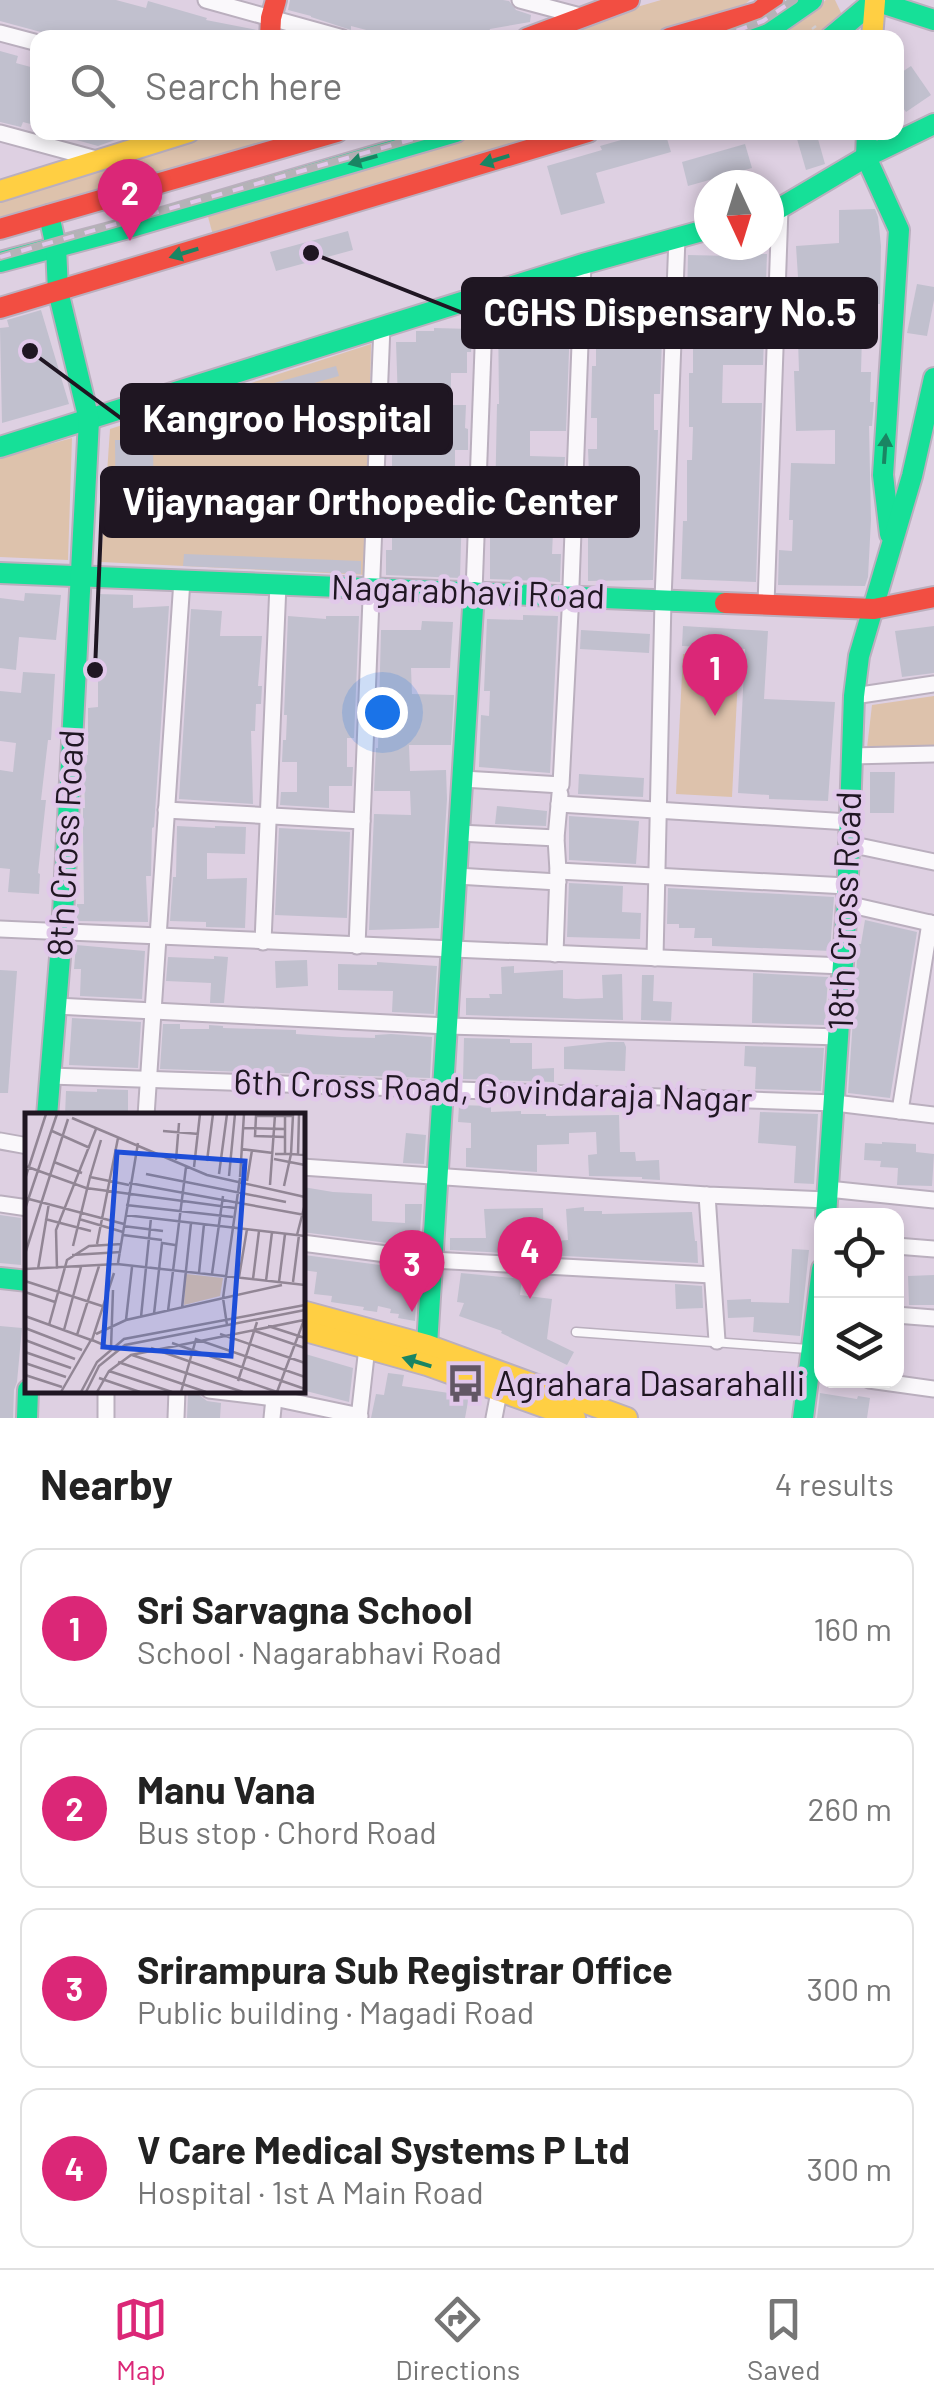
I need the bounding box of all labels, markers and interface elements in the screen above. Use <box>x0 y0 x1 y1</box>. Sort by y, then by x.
search box <box>30 30 904 140</box>
icon: search <box>65 58 120 113</box>
text: Search here <box>145 62 343 108</box>
one-way arrow <box>347 153 378 169</box>
one-way arrow <box>479 153 510 168</box>
pin: 2 <box>98 158 162 241</box>
north arrow <box>694 170 784 260</box>
one-way arrow <box>168 246 198 261</box>
callout: CGHS Dispensary No.5 <box>463 279 876 347</box>
text: CGHS Dispensary No.5 <box>483 288 857 334</box>
callout: Kangroo Hospital <box>122 385 451 453</box>
text: Kangroo Hospital <box>143 394 431 440</box>
one-way arrow <box>877 432 893 464</box>
callout: Vijaynagar Orthopedic Center <box>102 468 638 536</box>
text: Vijaynagar Orthopedic Center <box>122 477 618 523</box>
street label: Nagarabhavi Road <box>330 564 606 616</box>
pin: 1 <box>682 634 748 716</box>
your location <box>357 687 408 738</box>
street label: 8th Cross Road <box>37 728 91 957</box>
street label: 18th Cross Road <box>818 791 868 1031</box>
street label: 6th Cross Road, Govindaraja Nagar <box>233 1059 753 1119</box>
inset map <box>25 1113 305 1393</box>
map controls <box>814 1208 904 1388</box>
button: locate <box>814 1208 904 1298</box>
pin: 4 <box>498 1216 562 1299</box>
pin: 3 <box>380 1230 444 1312</box>
button: layers <box>814 1298 904 1388</box>
one-way arrow <box>401 1354 432 1369</box>
place label: Agrahara Dasarahalli <box>495 1361 805 1403</box>
bus stop icon: Agrahara Dasarahalli <box>444 1363 486 1405</box>
text: Nearby <box>40 1458 173 1508</box>
text: 4 results <box>775 1464 894 1502</box>
text: Sri Sarvagna School <box>137 1586 473 1632</box>
text: 1 <box>69 1609 80 1647</box>
text: 160 m <box>813 1609 892 1647</box>
text: School · Nagarabhavi Road <box>137 1632 502 1670</box>
text: Manu Vana <box>137 1766 316 1812</box>
text: 2 <box>66 1789 83 1827</box>
text: 260 m <box>807 1789 892 1827</box>
text: Bus stop · Chord Road <box>137 1812 437 1850</box>
text: Srirampura Sub Registrar Office <box>137 1946 673 1992</box>
text: 3 <box>66 1969 83 2007</box>
text: 300 m <box>806 1969 892 2007</box>
text: Public building · Magadi Road <box>137 1992 534 2030</box>
text: V Care Medical Systems P Ltd <box>137 2126 630 2172</box>
text: 4 <box>65 2149 84 2187</box>
text: 300 m <box>806 2149 892 2187</box>
text: Hospital · 1st A Main Road <box>137 2172 484 2210</box>
tab: Map <box>113 2292 168 2386</box>
tab: Directions <box>395 2292 520 2386</box>
tab: Saved <box>747 2292 821 2386</box>

